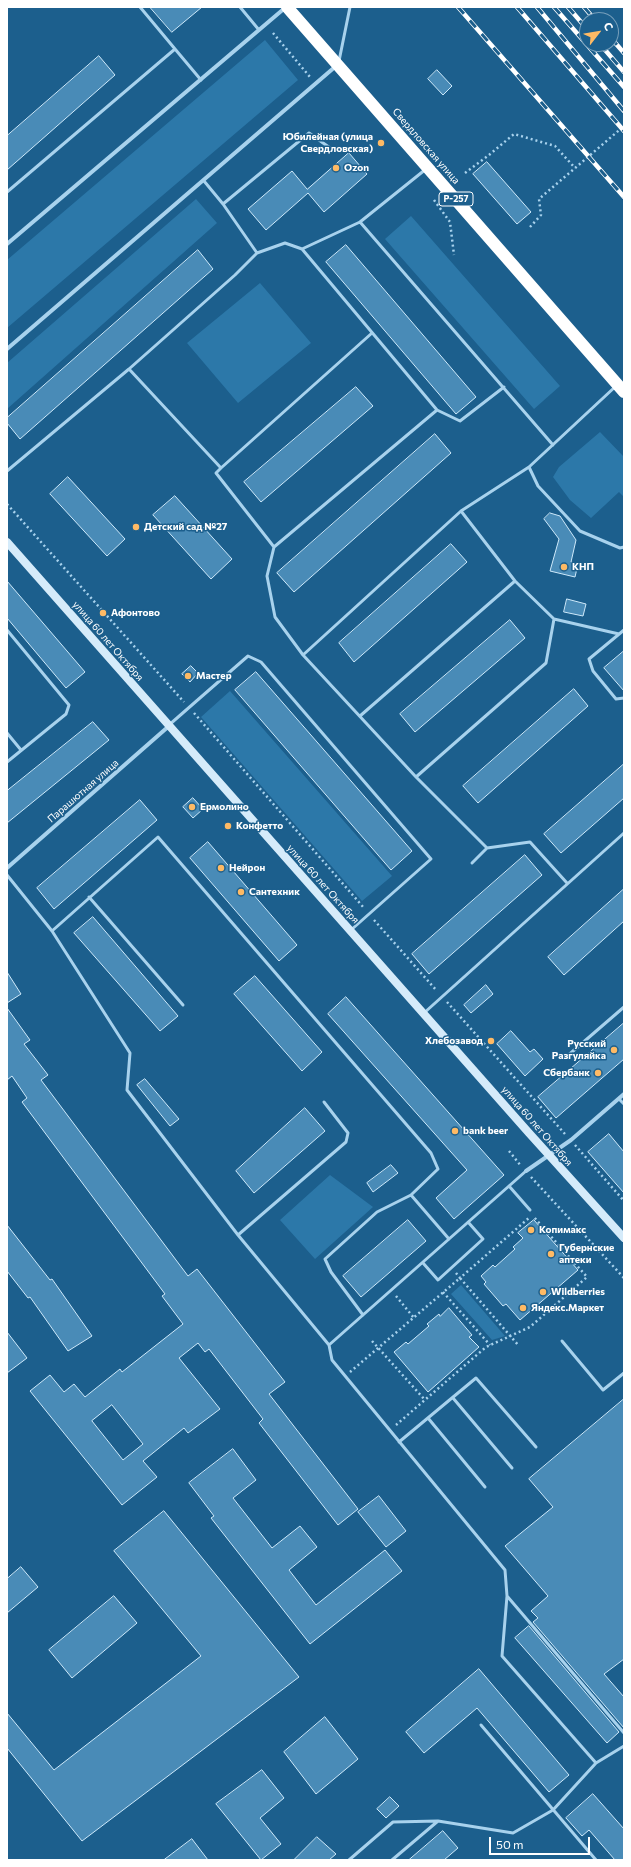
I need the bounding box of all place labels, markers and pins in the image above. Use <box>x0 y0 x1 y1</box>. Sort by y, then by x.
place label: Юбилейная (улица Свердловская) <box>283 131 373 154</box>
marker: Юбилейная (улица Свердловская) <box>376 138 386 148</box>
place label: Ozon <box>344 162 369 174</box>
marker: Ozon <box>331 163 341 173</box>
place label: Детский сад №27 <box>144 521 227 533</box>
marker: Детский сад №27 <box>131 522 141 532</box>
place label: КНП <box>572 561 594 573</box>
marker: КНП <box>559 562 569 572</box>
place label: Афонтово <box>111 607 160 619</box>
marker: Афонтово <box>98 608 108 618</box>
place label: Мастер <box>196 670 232 682</box>
marker: Мастер <box>183 671 193 681</box>
place label: Ермолино <box>200 801 249 813</box>
marker: Ермолино <box>187 802 197 812</box>
place label: Конфетто <box>236 820 283 832</box>
marker: Конфетто <box>223 821 233 831</box>
place label: Нейрон <box>229 862 265 874</box>
marker: Нейрон <box>216 863 226 873</box>
place label: Сантехник <box>249 886 300 898</box>
marker: Сантехник <box>236 887 246 897</box>
place label: Хлебозавод <box>425 1035 483 1047</box>
marker: Хлебозавод <box>486 1036 496 1046</box>
place label: Русский Разгуляйка <box>552 1038 606 1062</box>
marker: Русский Разгуляйка <box>609 1045 619 1055</box>
place label: Сбербанк <box>543 1067 590 1079</box>
marker: Сбербанк <box>593 1068 603 1078</box>
place label: bank beer <box>463 1125 508 1137</box>
marker: bank beer <box>450 1126 460 1136</box>
place label: Копимакс <box>539 1224 586 1236</box>
marker: Копимакс <box>526 1225 536 1235</box>
place label: Губернские аптеки <box>559 1242 614 1266</box>
marker: Губернские аптеки <box>546 1249 556 1259</box>
place label: Wildberries <box>551 1286 605 1298</box>
marker: Wildberries <box>538 1287 548 1297</box>
place label: Яндекс.Маркет <box>531 1302 604 1314</box>
marker: Яндекс.Маркет <box>518 1303 528 1313</box>

